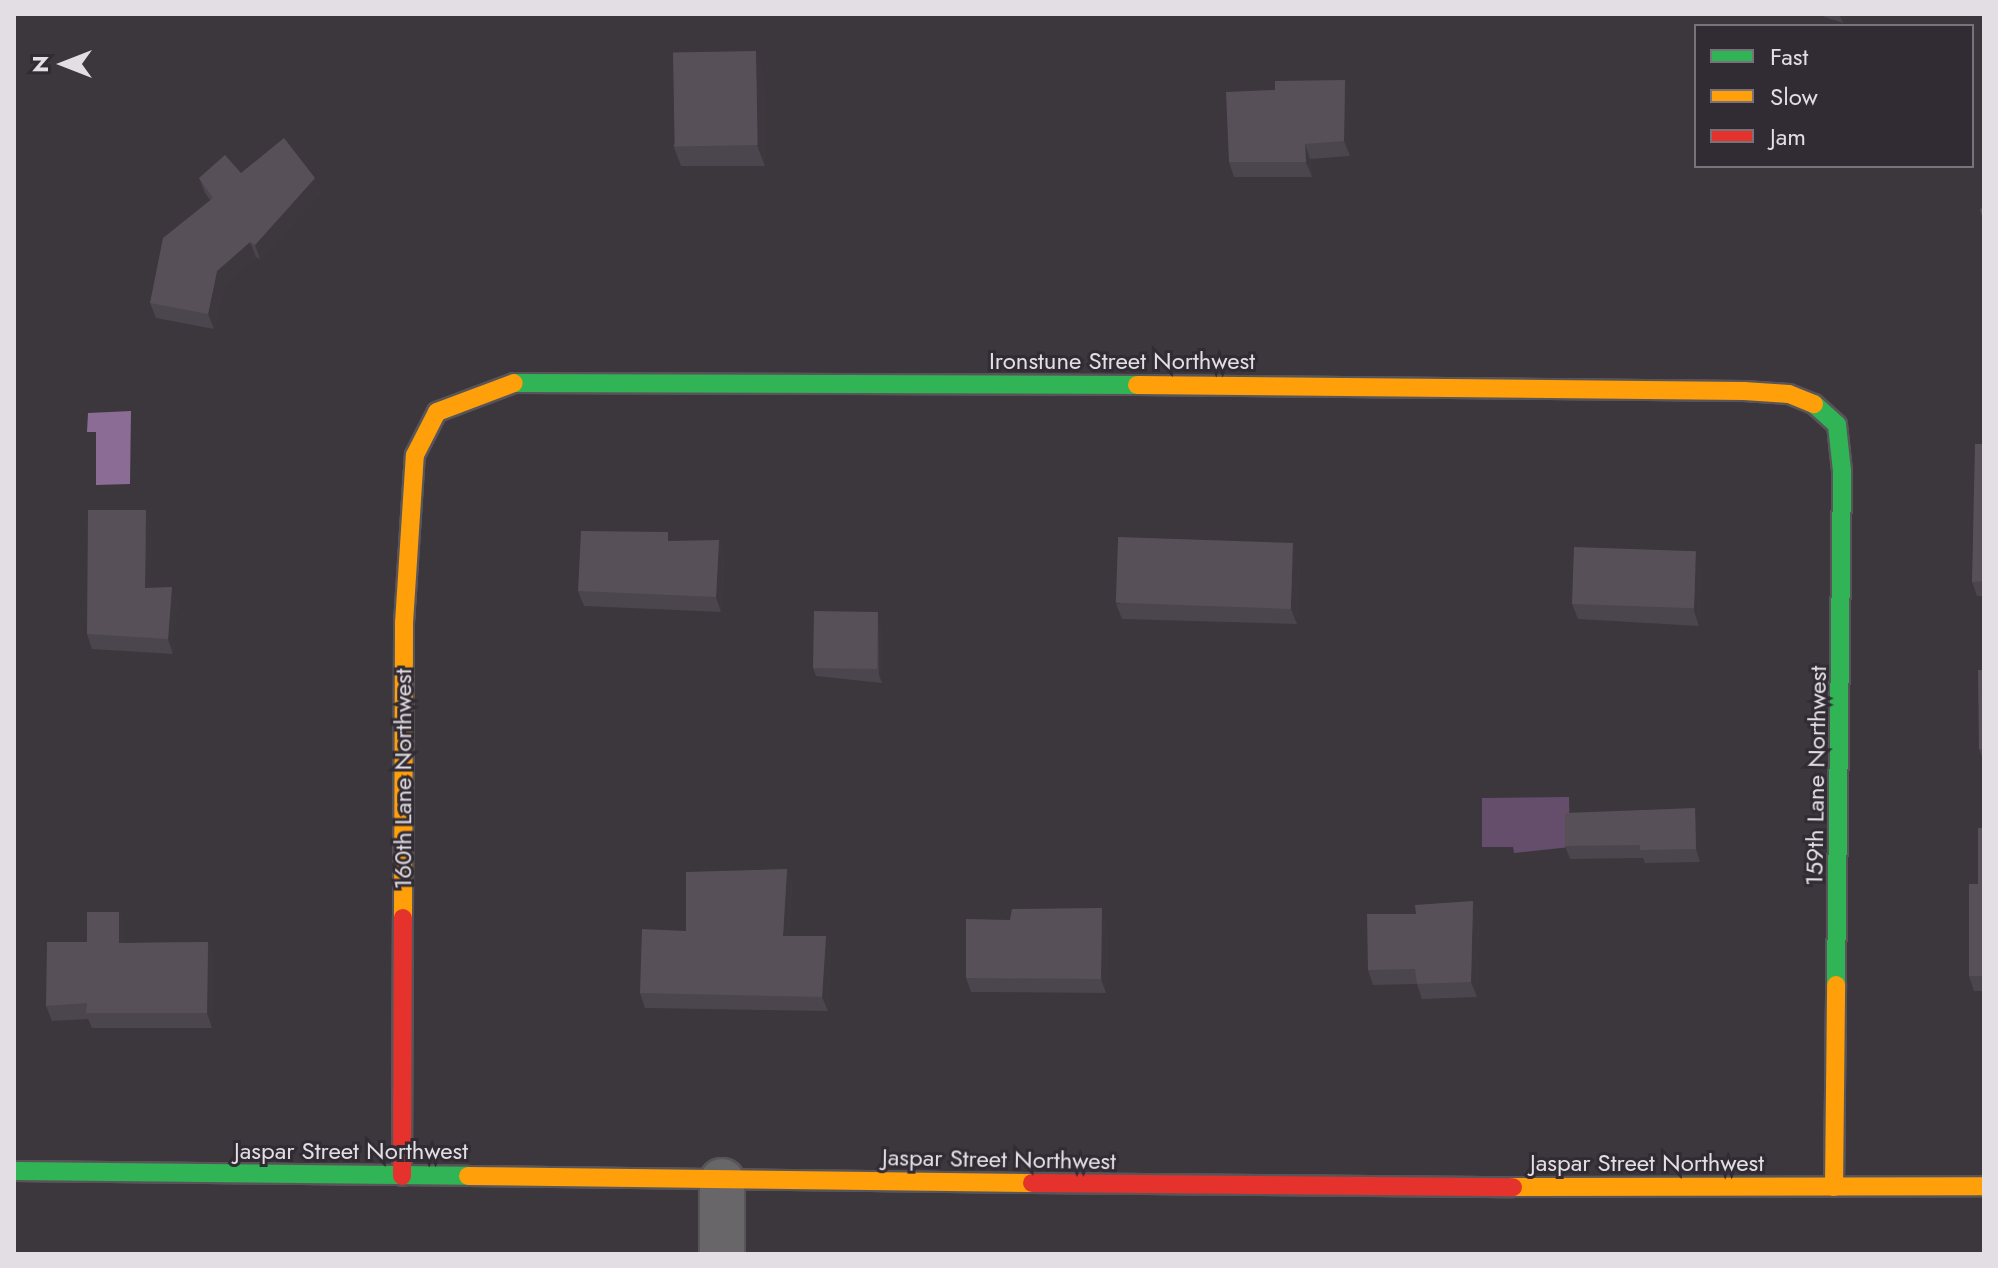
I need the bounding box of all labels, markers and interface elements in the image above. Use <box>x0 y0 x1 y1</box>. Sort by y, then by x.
north arrow <box>24 24 104 104</box>
legend <box>1694 24 1974 168</box>
text: Fast <box>1770 39 1808 74</box>
text: N <box>24 55 56 73</box>
text: Slow <box>1770 79 1818 114</box>
text: Jam <box>1770 119 1806 154</box>
street label: Ironstune Street Northwest <box>989 347 1255 375</box>
street label: 159th Lane Northwest <box>1800 666 1832 886</box>
street label: 160th Lane Northwest <box>389 668 417 890</box>
street label: Jaspar Street Northwest <box>234 1137 468 1165</box>
street label: Jaspar Street Northwest <box>882 1143 1116 1175</box>
street label: Jaspar Street Northwest <box>1530 1149 1764 1177</box>

